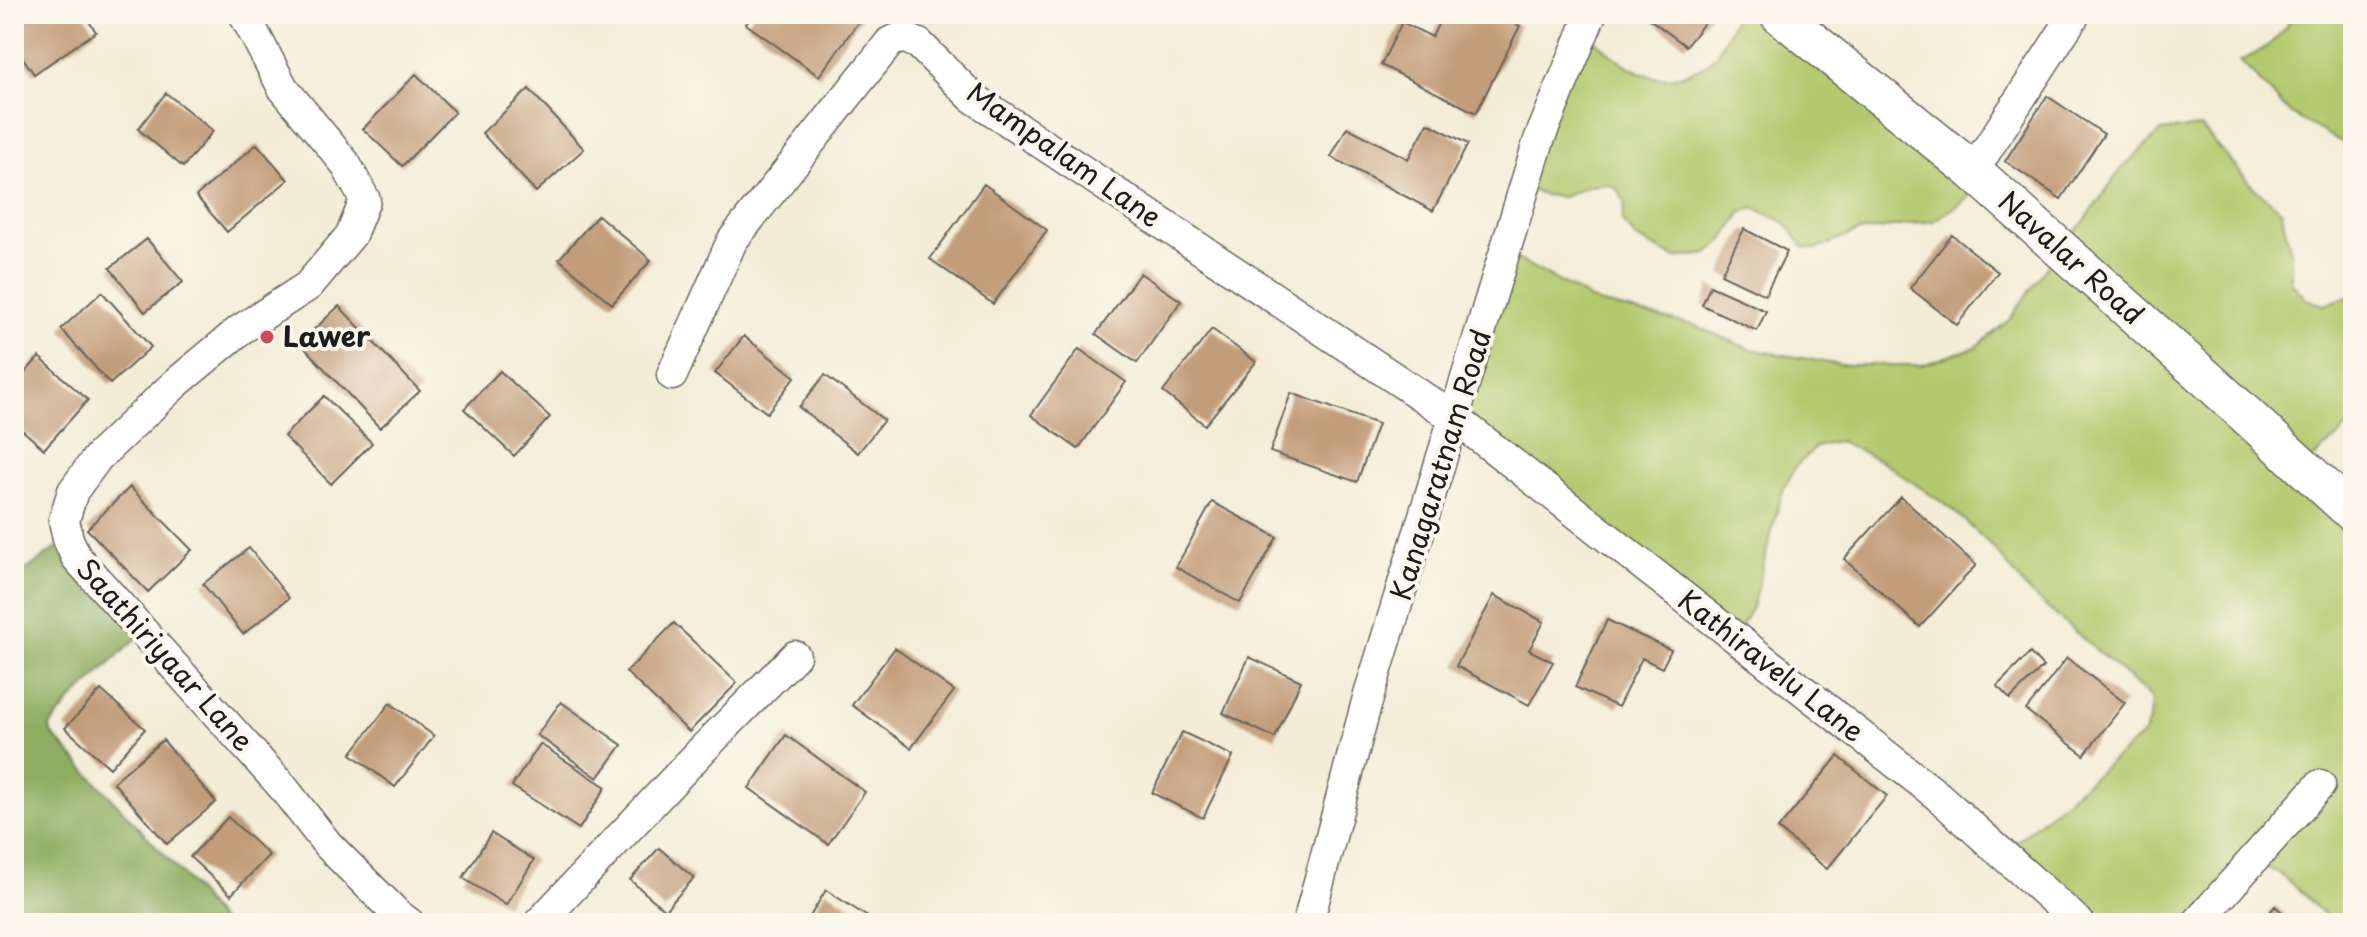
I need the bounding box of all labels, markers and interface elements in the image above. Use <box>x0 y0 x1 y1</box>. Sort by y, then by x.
street label: Mampalam Lane <box>959 71 1171 237</box>
street label: Navalar Road <box>1990 180 2154 334</box>
place label: Lawer <box>283 314 371 357</box>
street label: Kanagaratnam Road <box>1378 324 1501 606</box>
marker: Lawer <box>258 328 276 346</box>
street label: Saathiriyaar Lane <box>67 548 265 760</box>
street label: Kathiravelu Lane <box>1669 578 1874 751</box>

